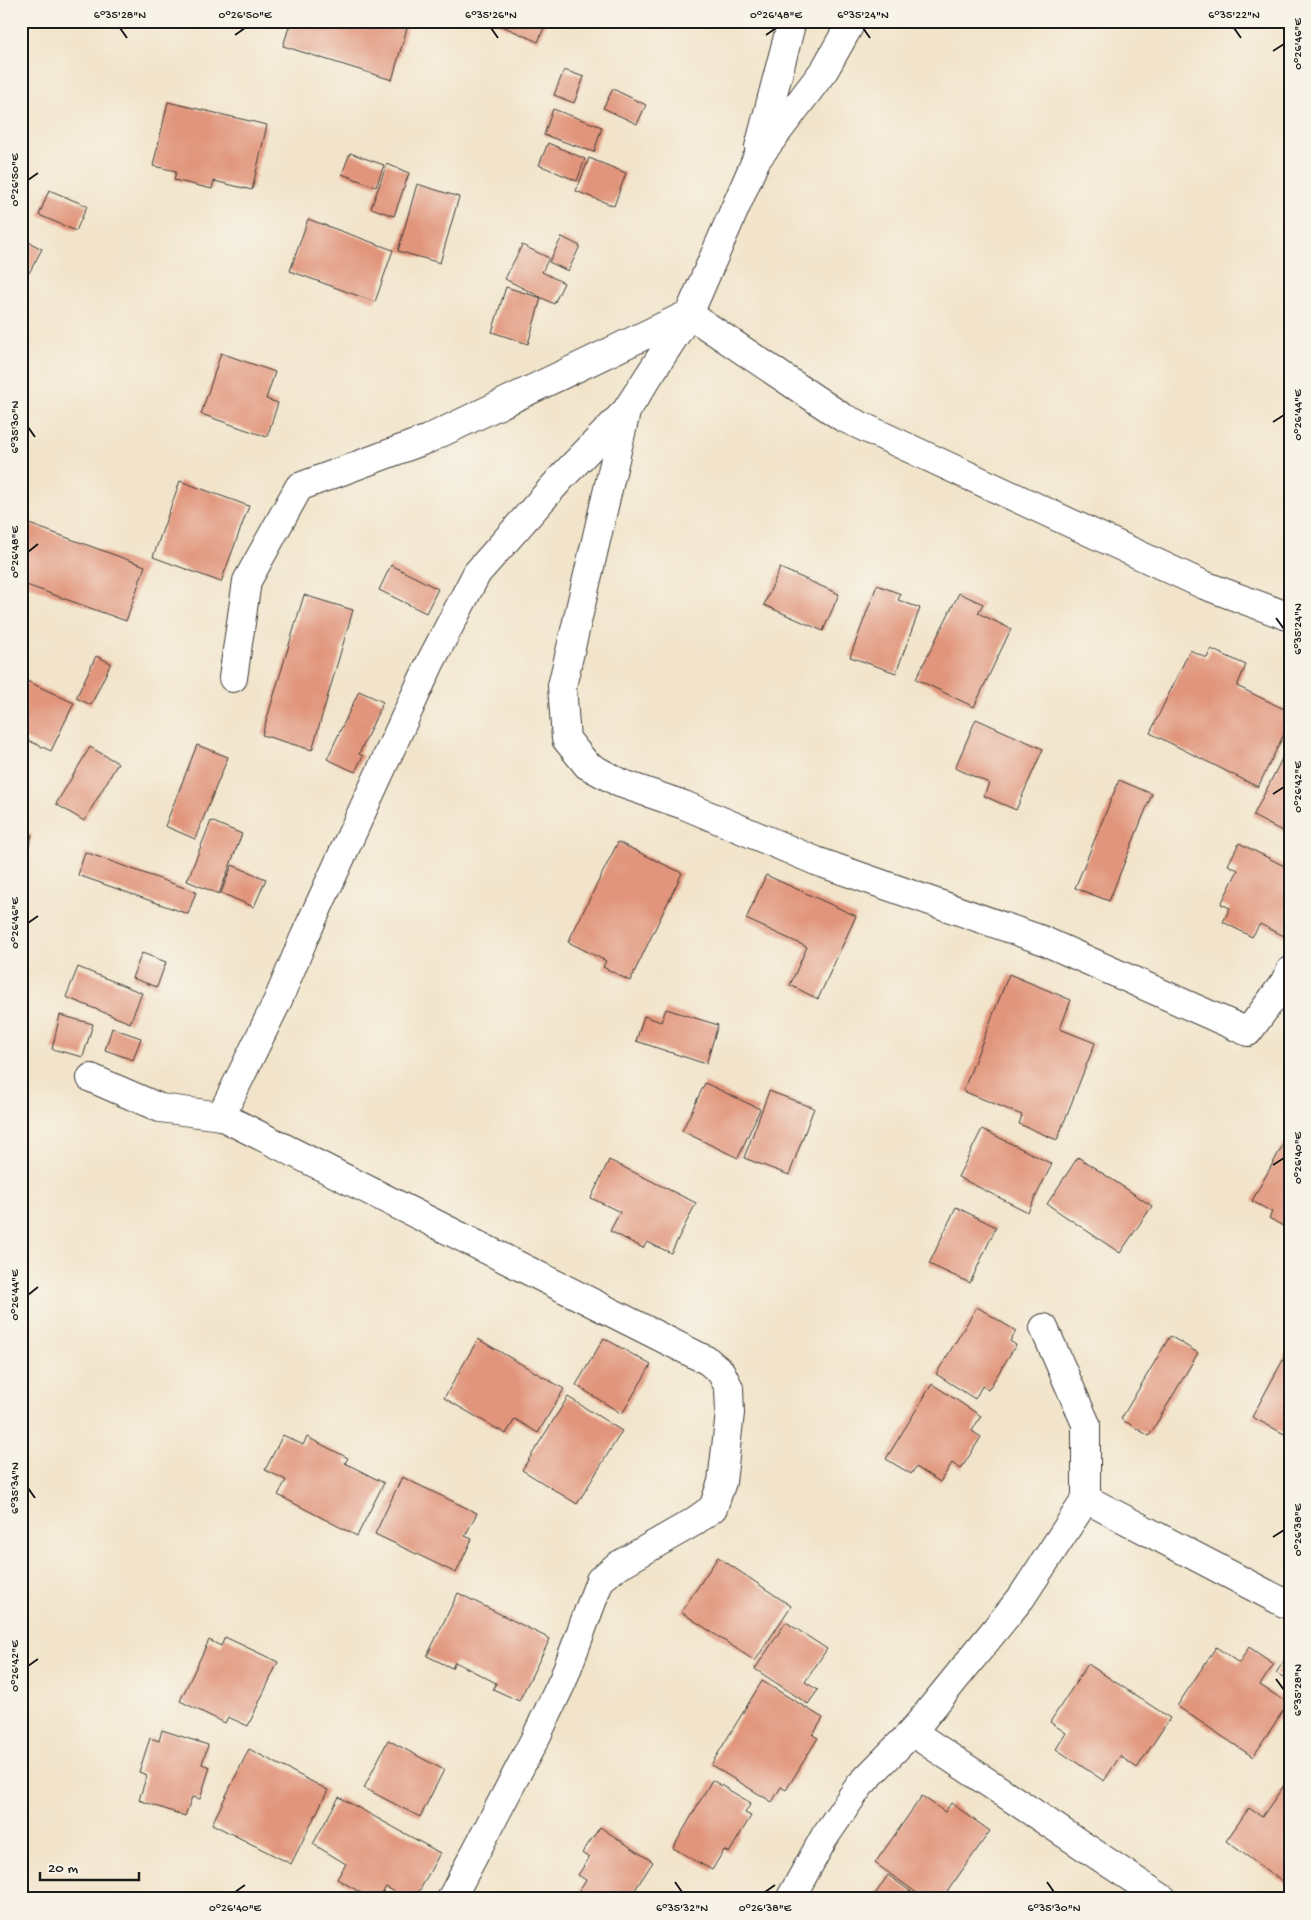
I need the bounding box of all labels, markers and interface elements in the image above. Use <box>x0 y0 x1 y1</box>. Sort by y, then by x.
text: 6°35'28"N <box>94 9 146 23</box>
text: 0°26'50"E <box>219 9 272 23</box>
text: 6°35'26"N <box>465 9 517 23</box>
text: 0°26'48"E <box>750 9 802 23</box>
text: 6°35'24"N <box>837 9 889 23</box>
text: 6°35'22"N <box>1208 9 1260 23</box>
text: 0°26'46"E <box>1292 18 1306 70</box>
text: 0°26'50"E <box>9 153 23 206</box>
text: 0°26'44"E <box>1292 389 1306 441</box>
text: 6°35'30"N <box>9 400 23 453</box>
text: 0°26'48"E <box>9 526 23 578</box>
text: 6°35'24"N <box>1292 603 1306 655</box>
text: 0°26'42"E <box>1292 761 1306 813</box>
text: 0°26'46"E <box>9 897 23 949</box>
text: 0°26'40"E <box>1292 1131 1306 1184</box>
text: 0°26'44"E <box>9 1269 23 1321</box>
text: 6°35'34"N <box>9 1462 23 1514</box>
text: 0°26'38"E <box>1292 1503 1306 1556</box>
text: 0°26'42"E <box>9 1640 23 1692</box>
text: 6°35'28"N <box>1292 1664 1306 1716</box>
scale bar <box>40 1850 139 1882</box>
text: 20 m <box>48 1860 78 1878</box>
text: 0°26'40"E <box>209 1902 262 1916</box>
text: 6°35'32"N <box>656 1902 708 1916</box>
text: 0°26'38"E <box>739 1902 792 1916</box>
text: 6°35'30"N <box>1028 1902 1081 1916</box>

